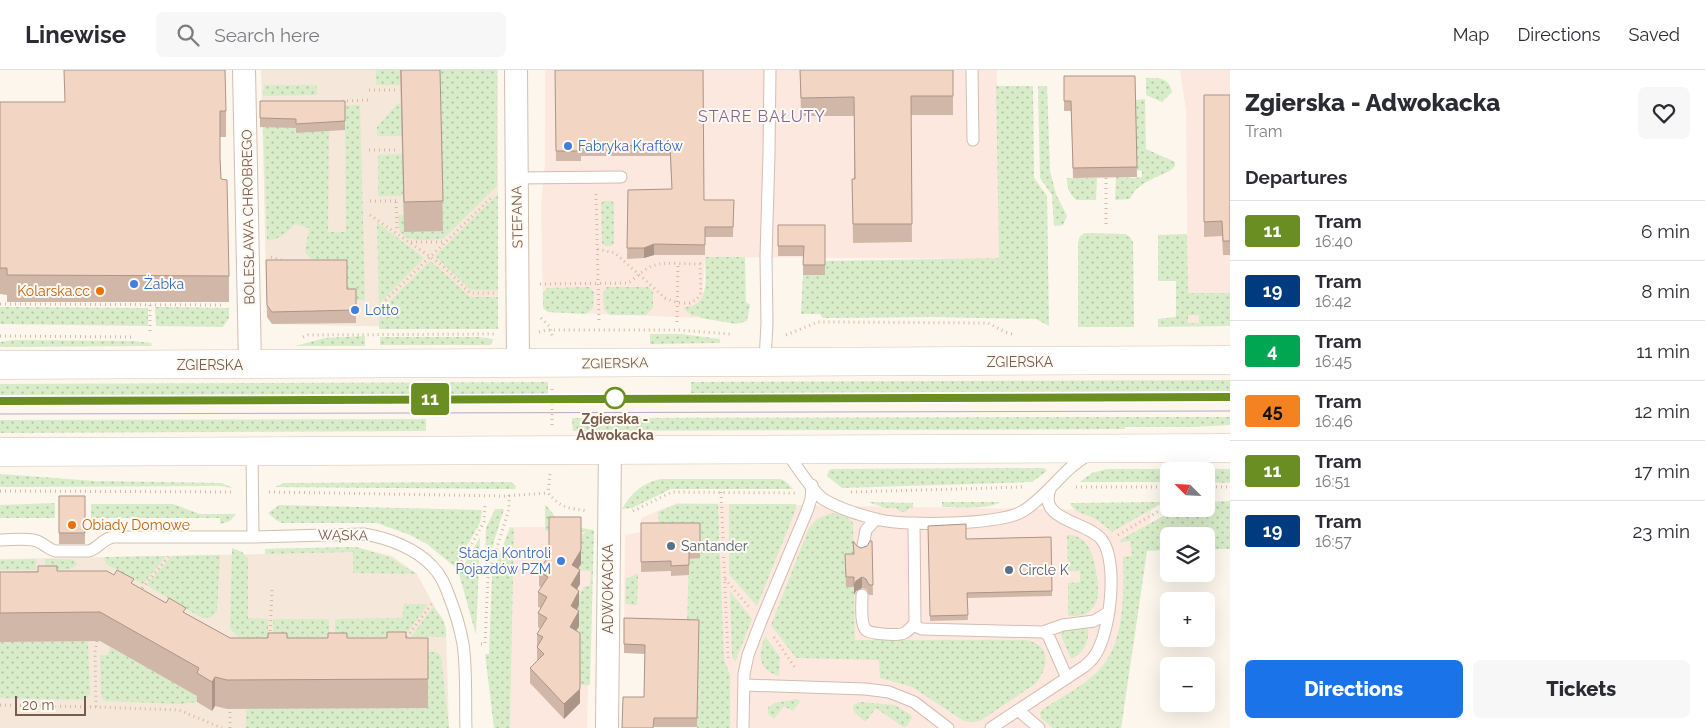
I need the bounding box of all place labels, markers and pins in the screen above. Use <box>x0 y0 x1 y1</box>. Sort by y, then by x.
place label: Fabryka Kraftów <box>578 138 683 154</box>
marker: Fabryka Kraftów <box>562 140 574 152</box>
place label: Żabka <box>144 274 184 292</box>
marker: Żabka <box>128 278 140 290</box>
place label: Kolarska.cc <box>17 283 90 299</box>
marker: Kolarska.cc <box>94 285 106 297</box>
place label: Lotto <box>365 302 399 318</box>
marker: Lotto <box>349 304 361 316</box>
marker: Zgierska - Adwokacka <box>604 387 626 409</box>
place label: Zgierska - Adwokacka <box>576 411 654 443</box>
place label: Obiady Domowe <box>82 517 190 533</box>
marker: Obiady Domowe <box>66 519 78 531</box>
place label: Santander <box>681 538 748 554</box>
marker: Santander <box>665 540 677 552</box>
place label: Stacja Kontroli Pojazdów PZM <box>455 545 551 577</box>
marker: Stacja Kontroli Pojazdów PZM <box>555 555 567 567</box>
place label: Circle K <box>1019 562 1069 578</box>
marker: Circle K <box>1003 564 1015 576</box>

